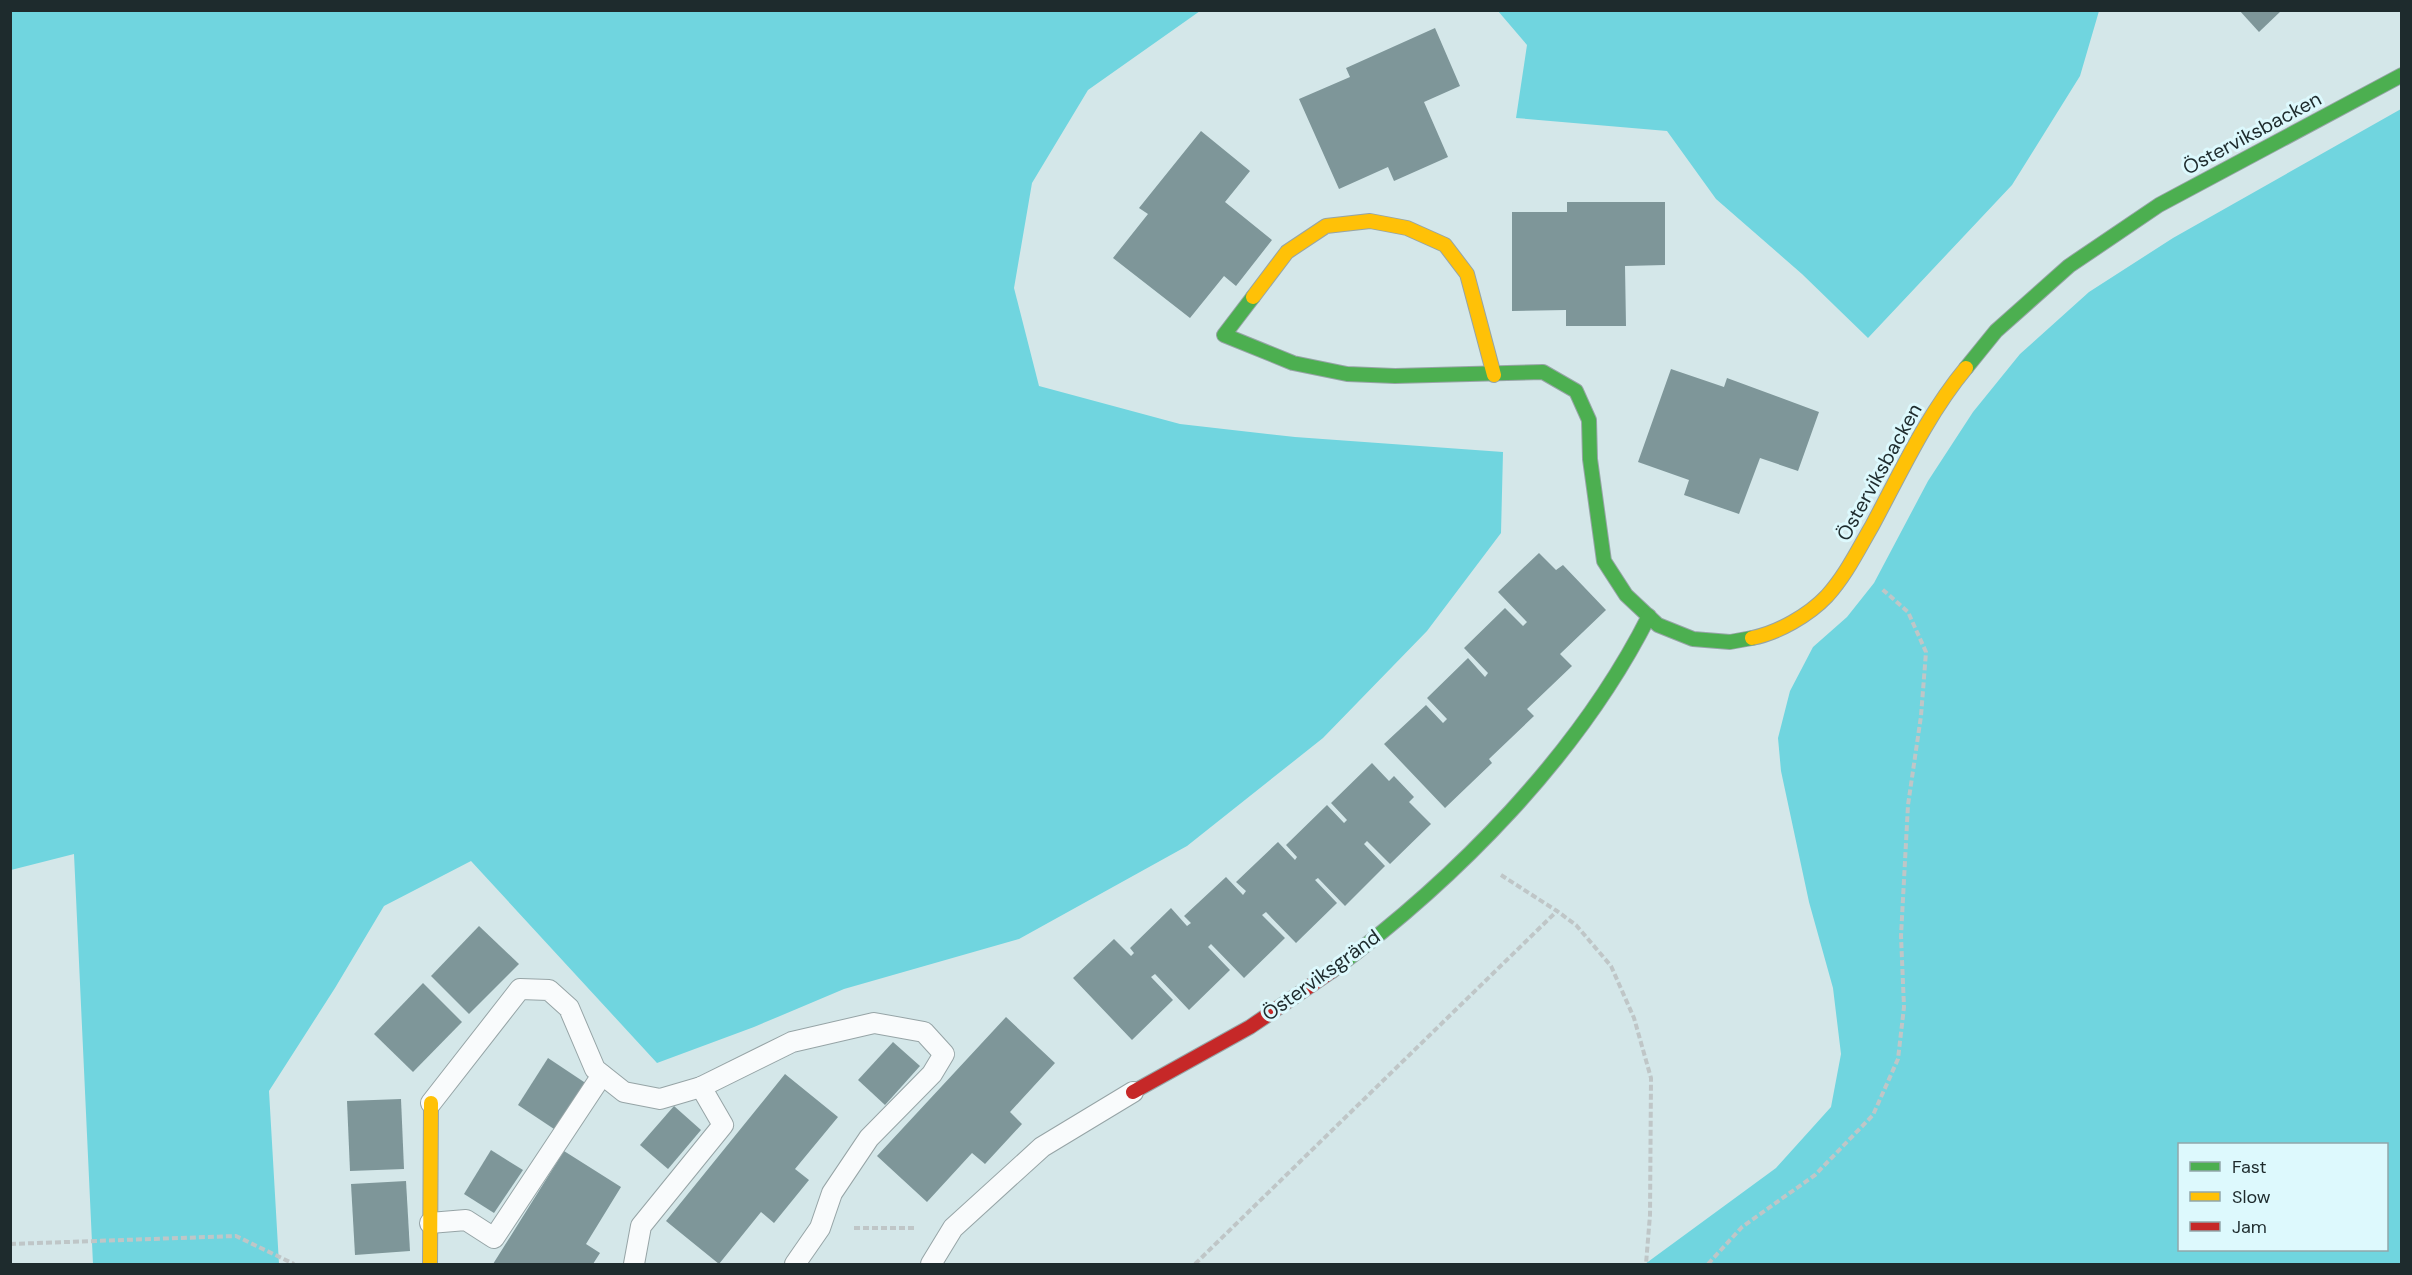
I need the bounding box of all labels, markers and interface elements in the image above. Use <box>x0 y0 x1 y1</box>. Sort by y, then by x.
street label: Österviksbacken <box>2178 86 2326 180</box>
street label: Österviksbacken <box>1830 399 1928 545</box>
street label: Österviksgränd <box>1257 923 1385 1027</box>
legend <box>2178 1143 2388 1251</box>
text: Fast <box>2232 1155 2267 1179</box>
text: Slow <box>2232 1185 2271 1209</box>
text: Jam <box>2232 1215 2267 1239</box>

